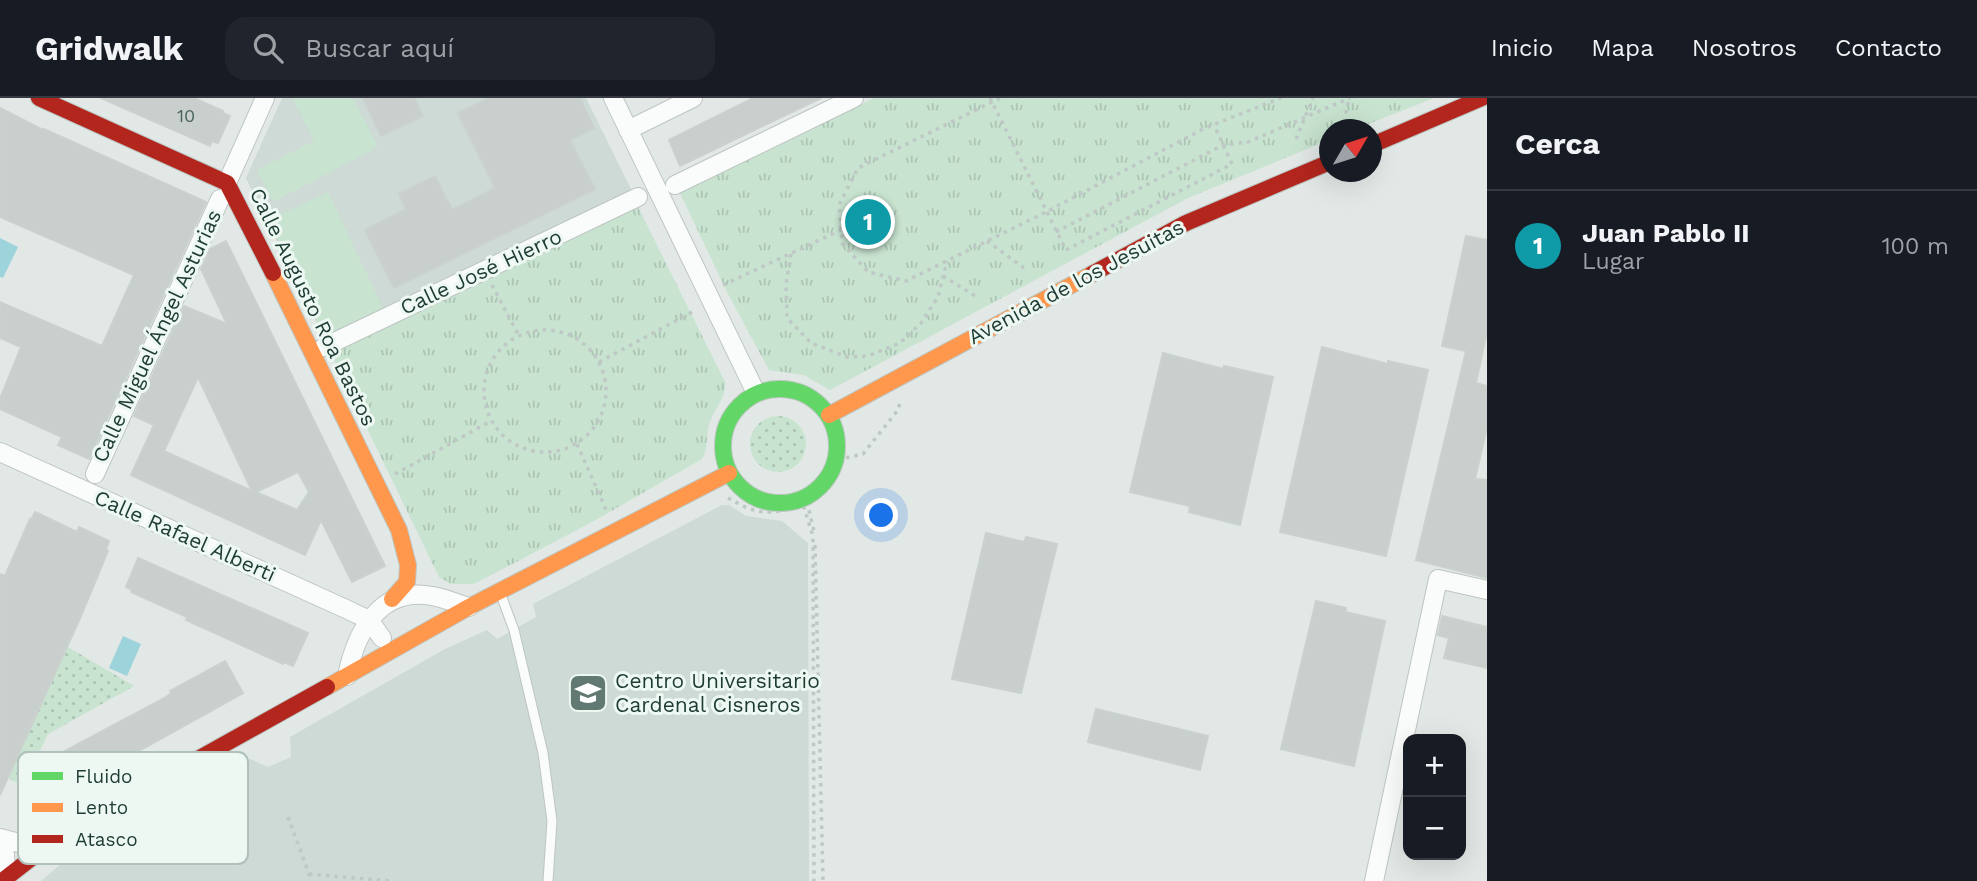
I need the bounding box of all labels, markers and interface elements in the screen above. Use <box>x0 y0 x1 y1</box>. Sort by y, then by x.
search box <box>225 17 715 80</box>
text: Gridwalk <box>35 29 183 68</box>
icon: search <box>249 29 287 67</box>
text: Buscar aquí <box>305 33 454 63</box>
text: Inicio <box>1491 34 1553 62</box>
text: Mapa <box>1591 34 1654 62</box>
text: Nosotros <box>1692 34 1797 62</box>
text: Contacto <box>1835 34 1942 62</box>
house number: 10 <box>177 105 195 126</box>
north arrow <box>1319 119 1382 182</box>
text: Cerca <box>1515 126 1600 161</box>
street label: Calle Augusto Roa Bastos <box>245 184 382 430</box>
pin: 1 <box>845 196 891 248</box>
street label: Calle Miguel Ángel Asturias <box>87 205 226 466</box>
street label: Avenida de los Jesuitas <box>964 214 1188 349</box>
text: Juan Pablo II <box>1582 218 1749 248</box>
street label: Calle José Hierro <box>396 223 565 320</box>
text: 1 <box>1533 233 1543 260</box>
text: 100 m <box>1882 233 1949 260</box>
text: Lugar <box>1582 248 1644 275</box>
street label: Calle Rafael Alberti <box>91 484 280 587</box>
your location <box>864 498 898 532</box>
place label: Centro Universitario Cardenal Cisneros <box>615 668 820 717</box>
school or university icon: Centro Universitario Cardenal Cisneros <box>567 672 609 714</box>
map controls <box>1403 734 1466 860</box>
button: + <box>1403 734 1466 797</box>
legend <box>18 752 248 864</box>
text: Fluido <box>75 765 133 788</box>
text: Lento <box>75 796 128 819</box>
button: − <box>1403 797 1466 860</box>
text: Atasco <box>75 828 138 851</box>

